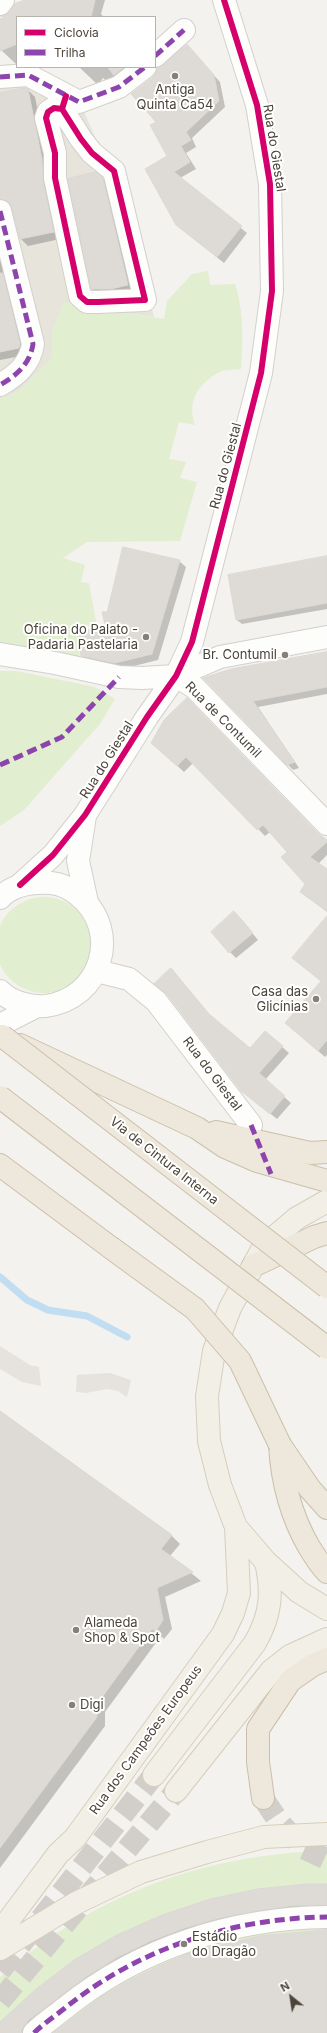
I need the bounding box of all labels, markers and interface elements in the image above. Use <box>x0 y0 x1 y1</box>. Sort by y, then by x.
legend <box>16 16 156 68</box>
text: Ciclovia <box>54 25 99 40</box>
text: Trilha <box>54 45 85 60</box>
marker: Antiga Quinta Ca54 <box>170 71 180 81</box>
place label: Antiga Quinta Ca54 <box>137 82 213 113</box>
street label: Rua do Giestal <box>259 103 289 193</box>
street label: Rua do Giestal <box>207 421 245 511</box>
place label: Oficina do Palato - Padaria Pastelaria <box>24 622 138 653</box>
marker: Oficina do Palato - Padaria Pastelaria <box>141 632 151 642</box>
place label: Br. Contumil <box>202 647 277 663</box>
marker: Br. Contumil <box>280 650 290 660</box>
street label: Rua de Contumil <box>182 679 264 761</box>
street label: Rua do Giestal <box>77 718 137 802</box>
place label: Casa das Glicínias <box>251 984 308 1015</box>
marker: Casa das Glicínias <box>311 994 321 1004</box>
street label: Rua do Giestal <box>179 1034 245 1114</box>
street label: Via de Cintura Interna <box>107 1114 221 1208</box>
place label: Alameda Shop & Spot <box>84 1615 160 1646</box>
marker: Alameda Shop & Spot <box>71 1625 81 1635</box>
street label: Rua dos Campeões Europeus <box>87 1662 205 1818</box>
place label: Digi <box>80 1697 104 1713</box>
marker: Digi <box>67 1700 77 1710</box>
place label: Estádio do Dragão <box>192 1929 256 1960</box>
marker: Estádio do Dragão <box>179 1939 189 1949</box>
north arrow <box>271 1977 311 2017</box>
text: N <box>278 1978 292 1995</box>

